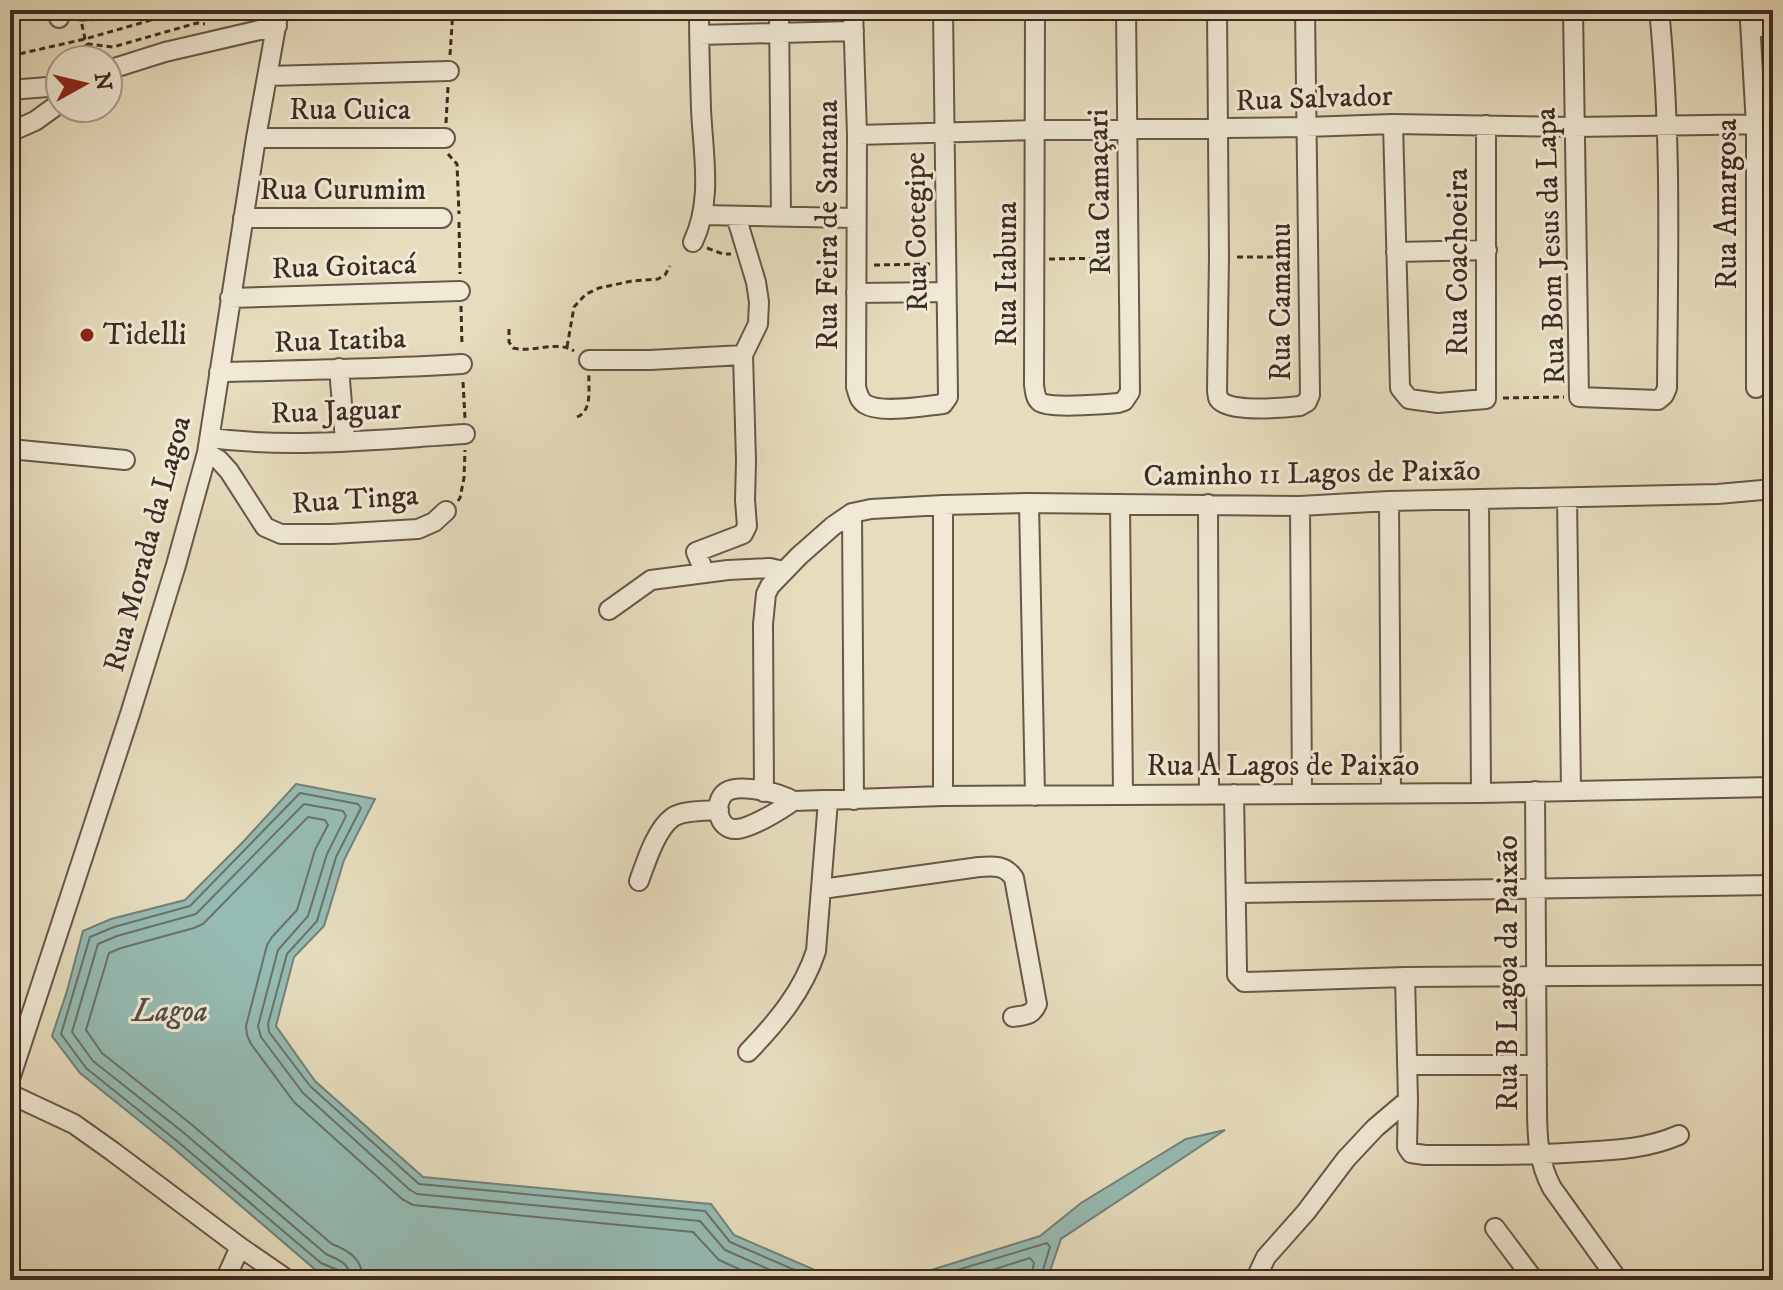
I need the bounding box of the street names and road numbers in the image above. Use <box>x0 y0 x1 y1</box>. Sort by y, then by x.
street label: Rua Salvador <box>1235 78 1393 120</box>
street label: Rua Cuica <box>289 92 411 129</box>
street label: Rua Feira de Santana <box>810 100 847 350</box>
street label: Rua Bom Jesus da Lapa <box>1528 107 1574 385</box>
street label: Rua Camaçari <box>1080 109 1120 275</box>
street label: Rua Amargosa <box>1709 118 1746 290</box>
street label: Rua Cotegipe <box>897 152 937 312</box>
street label: Rua Coachoeira <box>1440 168 1477 356</box>
street label: Rua Curumim <box>260 172 426 209</box>
street label: Rua Itabuna <box>989 201 1026 346</box>
street label: Rua Camamu <box>1263 223 1300 381</box>
street label: Rua Goitacá <box>271 246 417 288</box>
street label: Rua Itatiba <box>273 320 407 362</box>
street label: Rua Jaguar <box>270 391 402 433</box>
street label: Rua Morada da Lagoa <box>96 412 200 676</box>
street label: Caminho 11 Lagos de Paixão <box>1143 453 1481 495</box>
street label: Rua Tinga <box>290 477 420 523</box>
street label: Rua A Lagos de Paixão <box>1147 748 1419 785</box>
street label: Rua B Lagoa da Paixão <box>1490 835 1527 1111</box>

